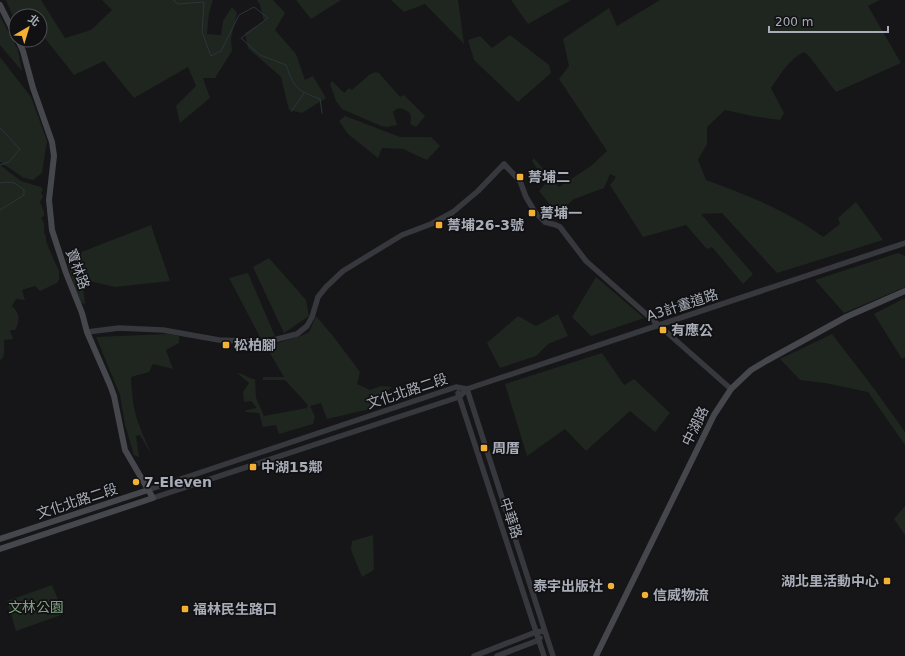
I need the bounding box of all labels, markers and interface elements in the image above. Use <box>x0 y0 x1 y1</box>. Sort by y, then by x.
north arrow <box>8 8 48 48</box>
scale bar <box>769 8 888 34</box>
text: 北 <box>26 12 42 29</box>
text: 200 m <box>775 15 813 29</box>
place label: 菁埔二 <box>528 169 570 185</box>
marker: 菁埔二 <box>515 172 525 182</box>
place label: 菁埔一 <box>540 205 582 221</box>
marker: 菁埔一 <box>527 208 537 218</box>
place label: 菁埔26-3號 <box>447 217 524 233</box>
marker: 菁埔26-3號 <box>434 220 444 230</box>
street label: 寶林路 <box>63 247 93 291</box>
street label: A3計畫道路 <box>644 286 720 324</box>
place label: 有應公 <box>671 322 713 338</box>
marker: 有應公 <box>658 325 668 335</box>
place label: 松柏腳 <box>234 337 276 353</box>
marker: 松柏腳 <box>221 340 231 350</box>
street label: 文化北路二段 <box>365 370 449 412</box>
street label: 中湖路 <box>679 404 711 448</box>
place label: 周厝 <box>492 440 520 456</box>
marker: 周厝 <box>479 443 489 453</box>
place label: 中湖15鄰 <box>261 459 322 475</box>
marker: 中湖15鄰 <box>248 462 258 472</box>
place label: 7-Eleven <box>144 474 212 490</box>
marker: 7-Eleven <box>131 477 141 487</box>
street label: 文化北路二段 <box>35 480 119 522</box>
street label: 中華路 <box>497 496 525 540</box>
place label: 湖北里活動中心 <box>781 573 879 589</box>
marker: 湖北里活動中心 <box>882 576 892 586</box>
place label: 泰宇出版社 <box>533 578 603 594</box>
marker: 泰宇出版社 <box>606 581 616 591</box>
place label: 信威物流 <box>653 587 709 603</box>
marker: 信威物流 <box>640 590 650 600</box>
park label: 文林公園 <box>8 599 64 615</box>
place label: 福林民生路口 <box>193 601 277 617</box>
marker: 福林民生路口 <box>180 604 190 614</box>

